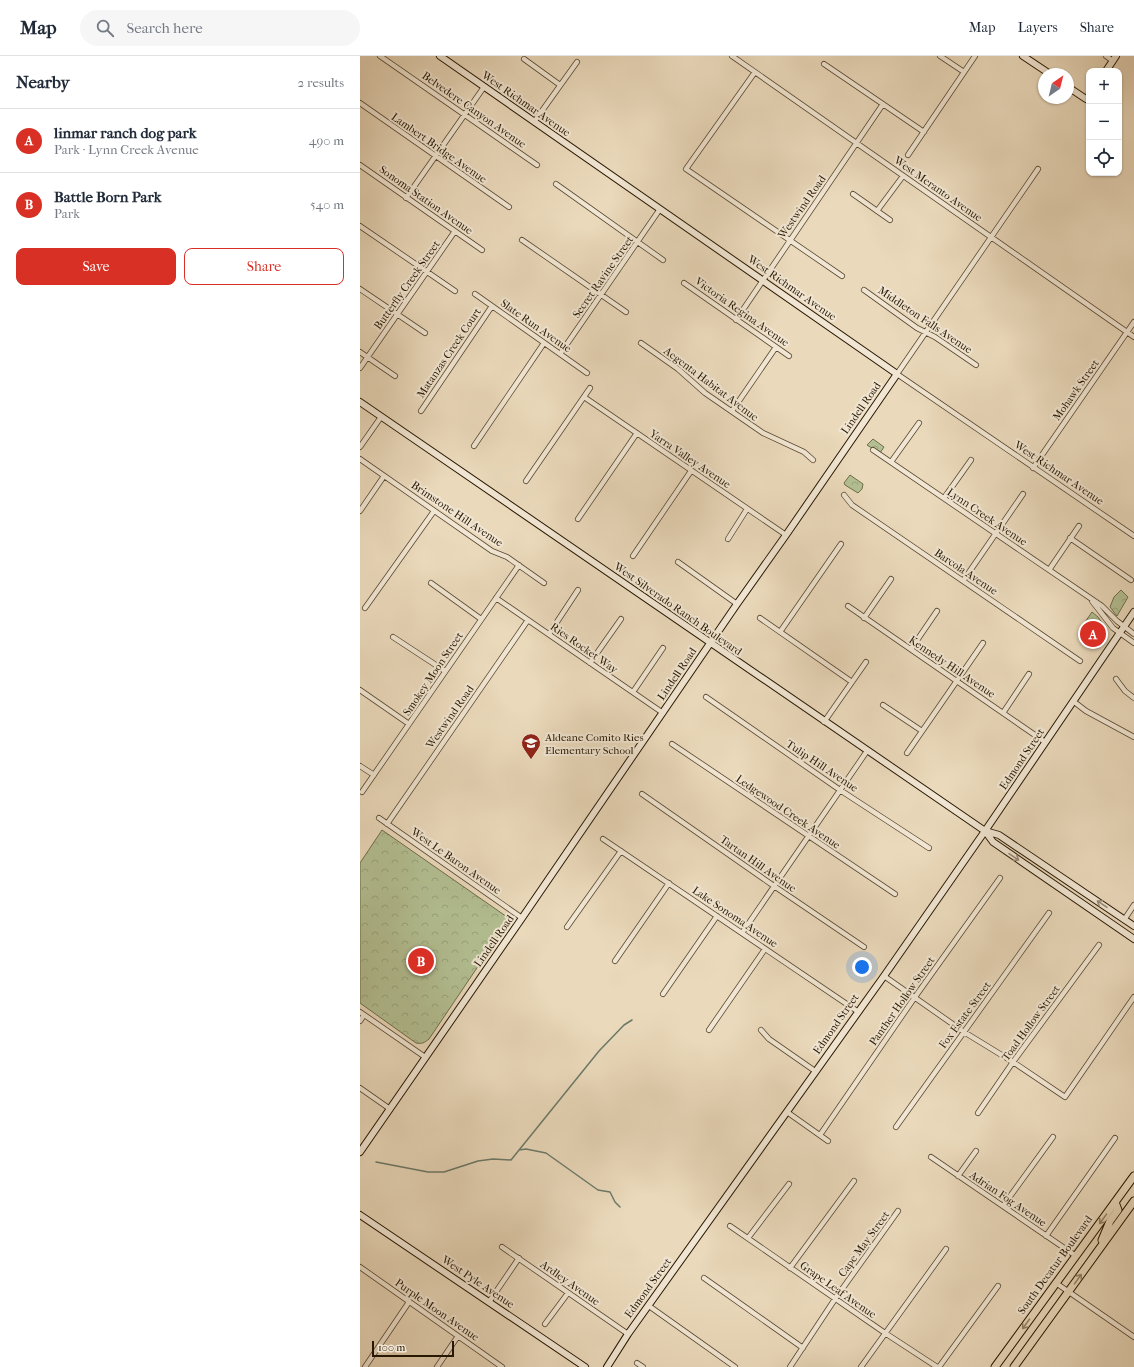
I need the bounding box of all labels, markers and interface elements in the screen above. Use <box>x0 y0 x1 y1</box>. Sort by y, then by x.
search box <box>80 10 360 46</box>
text: Map <box>20 17 56 39</box>
icon: search <box>94 17 116 39</box>
text: Search here <box>126 19 203 37</box>
text: Map <box>969 19 996 36</box>
text: Layers <box>1018 19 1058 36</box>
text: Share <box>1080 19 1114 36</box>
street label: West Richmar Avenue <box>479 68 573 140</box>
north arrow <box>1038 68 1074 104</box>
map controls <box>1086 68 1122 176</box>
button: + <box>1086 68 1122 104</box>
street label: Belvedere Canyon Avenue <box>420 69 529 151</box>
text: Nearby <box>16 72 70 92</box>
text: 2 results <box>298 75 344 90</box>
button: − <box>1086 104 1122 140</box>
street label: Lambert Bridge Avenue <box>389 110 490 186</box>
text: linmar ranch dog park <box>54 124 197 142</box>
text: A <box>25 133 33 148</box>
text: 490 m <box>309 133 344 148</box>
button: locate <box>1086 140 1122 176</box>
text: Park · Lynn Creek Avenue <box>54 142 199 157</box>
street label: West Meranto Avenue <box>891 153 985 225</box>
street label: Sonoma Station Avenue <box>377 163 476 238</box>
street label: Westwind Road <box>775 172 829 242</box>
text: Battle Born Park <box>54 188 161 206</box>
text: B <box>25 197 33 212</box>
text: 540 m <box>310 197 344 212</box>
text: Park <box>54 206 80 221</box>
street label: Secret Ravine Street <box>570 233 636 321</box>
street label: Butterfly Creek Street <box>371 238 443 332</box>
button: Save <box>16 248 176 285</box>
button: Share <box>184 248 344 285</box>
street label: West Richmar Avenue <box>745 252 839 324</box>
street label: Victoria Regina Avenue <box>692 274 792 350</box>
street label: Middleton Falls Avenue <box>875 284 975 357</box>
street label: Slate Run Avenue <box>498 297 575 356</box>
street label: Matanzas Creek Court <box>414 306 484 400</box>
street label: Aegenta Habitat Avenue <box>660 344 761 424</box>
street label: Mohawk Street <box>1050 357 1102 423</box>
street label: Lindell Road <box>838 379 884 437</box>
street label: Yarra Valley Avenue <box>646 426 733 491</box>
street label: West Richmar Avenue <box>1011 438 1107 508</box>
street label: Brimstone Hill Avenue <box>409 478 506 550</box>
street label: Lynn Creek Avenue <box>945 485 1030 549</box>
street label: Barcola Avenue <box>932 546 1000 598</box>
street label: West Silverado Ranch Boulevard <box>611 559 745 659</box>
pin: A <box>1080 619 1106 649</box>
street label: Ries Rocket Way <box>548 620 621 677</box>
street label: Smokey Moon Street <box>400 630 466 718</box>
street label: Kennedy Hill Avenue <box>906 633 998 701</box>
street label: Lindell Road <box>655 644 700 703</box>
street label: Westwind Road <box>423 682 477 752</box>
street label: Edmond Street <box>997 726 1047 792</box>
place label: Aldeane Comito Ries Elementary School <box>544 731 644 757</box>
school or university icon: Aldeane Comito Ries Elementary School <box>520 732 542 760</box>
street label: Tulip Hill Avenue <box>784 737 861 795</box>
street label: Ledgewood Creek Avenue <box>733 772 843 852</box>
street label: West Le Baron Avenue <box>408 824 504 897</box>
street label: Tartan Hill Avenue <box>717 833 799 895</box>
one-way arrow <box>1008 853 1020 861</box>
street label: Lake Sonoma Avenue <box>690 884 781 951</box>
one-way arrow <box>1096 900 1107 909</box>
street label: Lindell Road <box>471 912 517 970</box>
pin: B <box>408 946 434 976</box>
street label: Panther Hollow Street <box>866 954 938 1048</box>
your location <box>852 957 872 977</box>
street label: Fox Estate Street <box>936 979 994 1051</box>
street label: Toad Hollow Street <box>999 983 1063 1063</box>
street label: Edmond Street <box>810 991 862 1057</box>
street label: Adrian Fog Avenue <box>966 1168 1049 1230</box>
street label: Cape May Street <box>836 1208 892 1280</box>
street label: South Decatur Boulevard <box>1015 1212 1096 1317</box>
one-way arrow <box>1099 1213 1107 1224</box>
street label: West Pyle Avenue <box>438 1252 517 1311</box>
street label: Edmond Street <box>622 1255 674 1321</box>
street label: Ardley Avenue <box>537 1257 603 1309</box>
street label: Grape Leaf Avenue <box>797 1259 879 1321</box>
one-way arrow <box>1074 1273 1082 1284</box>
street label: Purple Moon Avenue <box>392 1276 482 1344</box>
one-way arrow <box>1022 1318 1030 1329</box>
scale bar <box>372 1339 454 1358</box>
text: 100 m <box>378 1341 406 1354</box>

